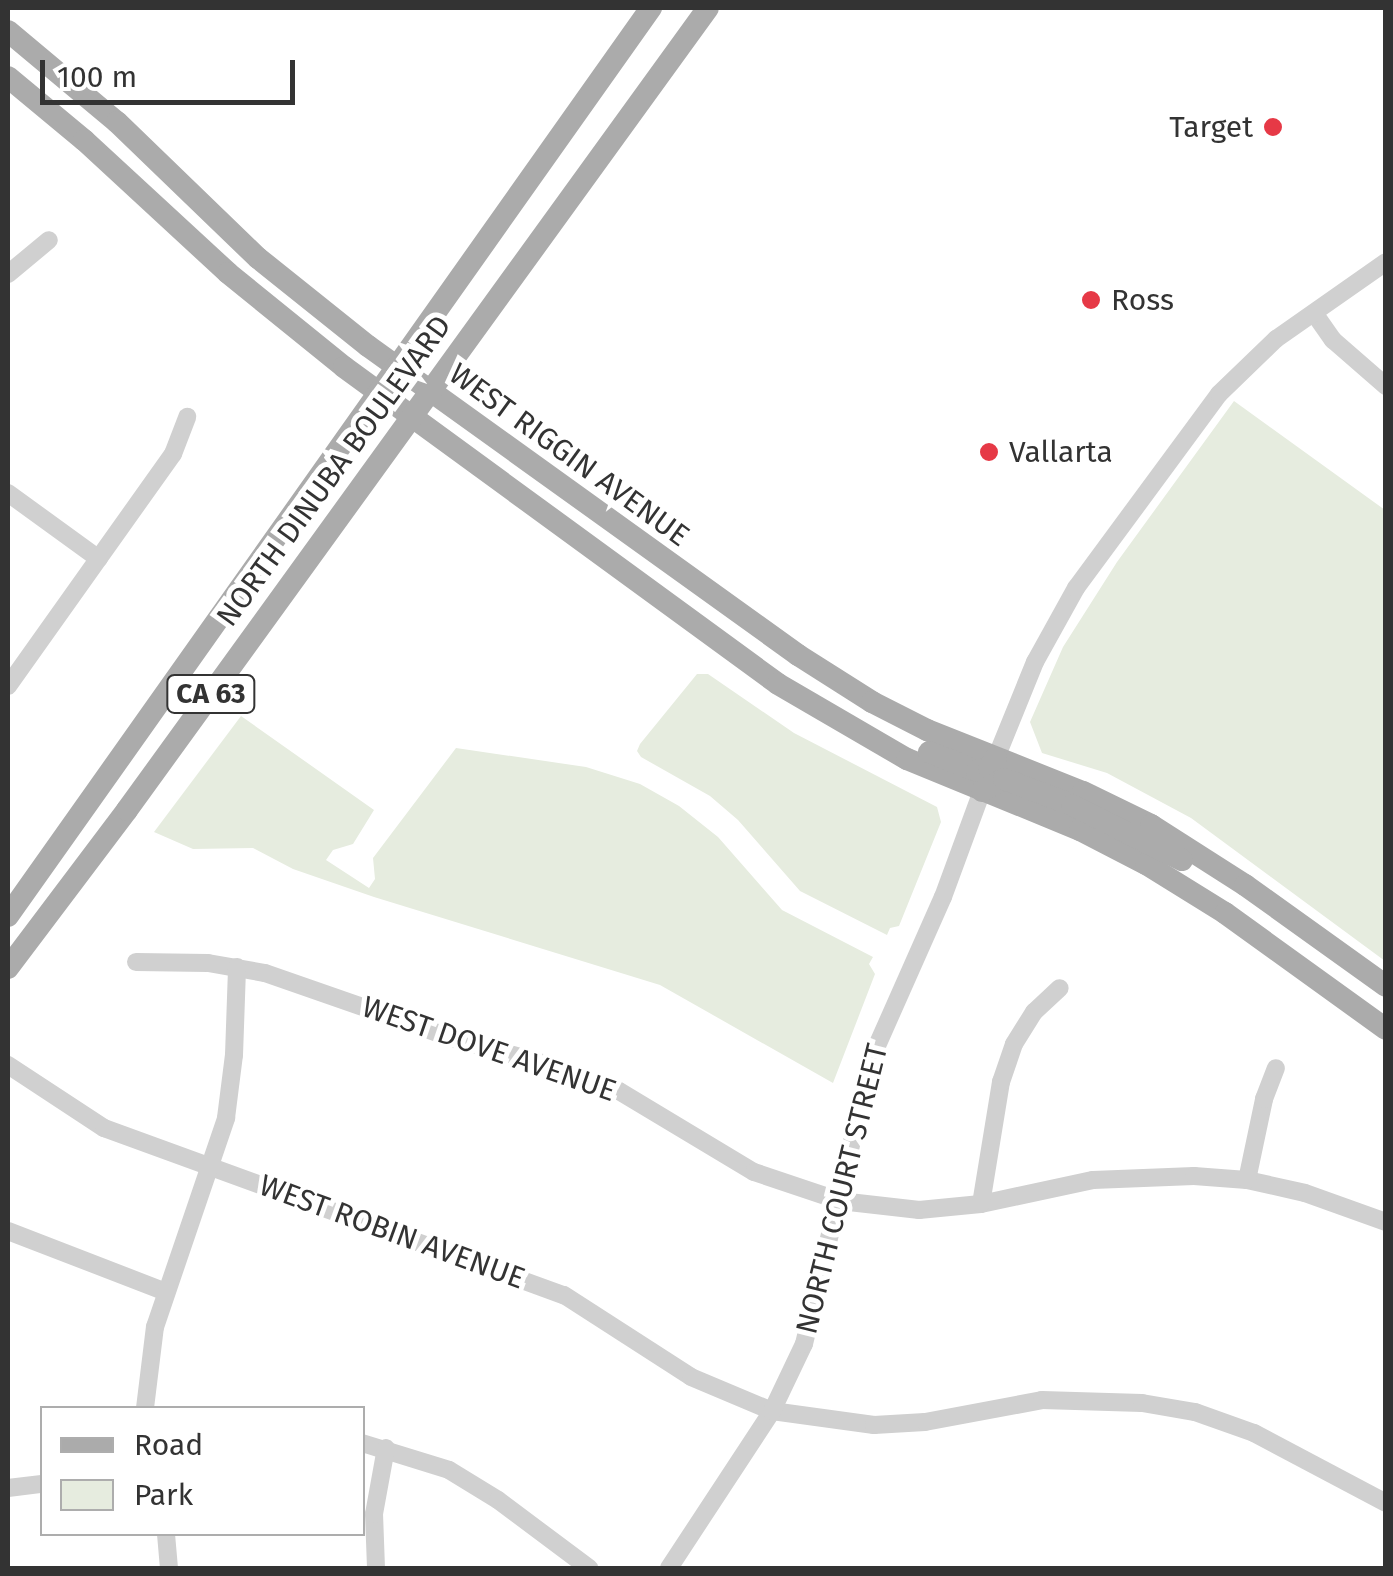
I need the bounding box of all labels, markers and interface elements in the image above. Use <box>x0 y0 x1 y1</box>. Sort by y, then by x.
scale bar <box>45 40 300 102</box>
text: 100 m <box>57 59 137 95</box>
place label: Target <box>1169 109 1253 145</box>
marker: Target <box>1262 116 1284 138</box>
place label: Ross <box>1111 282 1174 318</box>
marker: Ross <box>1080 289 1102 311</box>
street label: NORTH DINUBA BOULEVARD <box>209 309 459 633</box>
street label: WEST RIGGIN AVENUE <box>442 356 696 554</box>
place label: Vallarta <box>1009 434 1113 470</box>
marker: Vallarta <box>978 441 1000 463</box>
road number: CA 63 <box>166 671 256 717</box>
street label: WEST DOVE AVENUE <box>357 989 621 1109</box>
street label: NORTH COURT STREET <box>789 1040 895 1338</box>
street label: WEST ROBIN AVENUE <box>254 1167 530 1297</box>
legend <box>40 1406 365 1536</box>
text: Road <box>134 1427 203 1463</box>
text: Park <box>134 1477 193 1513</box>

